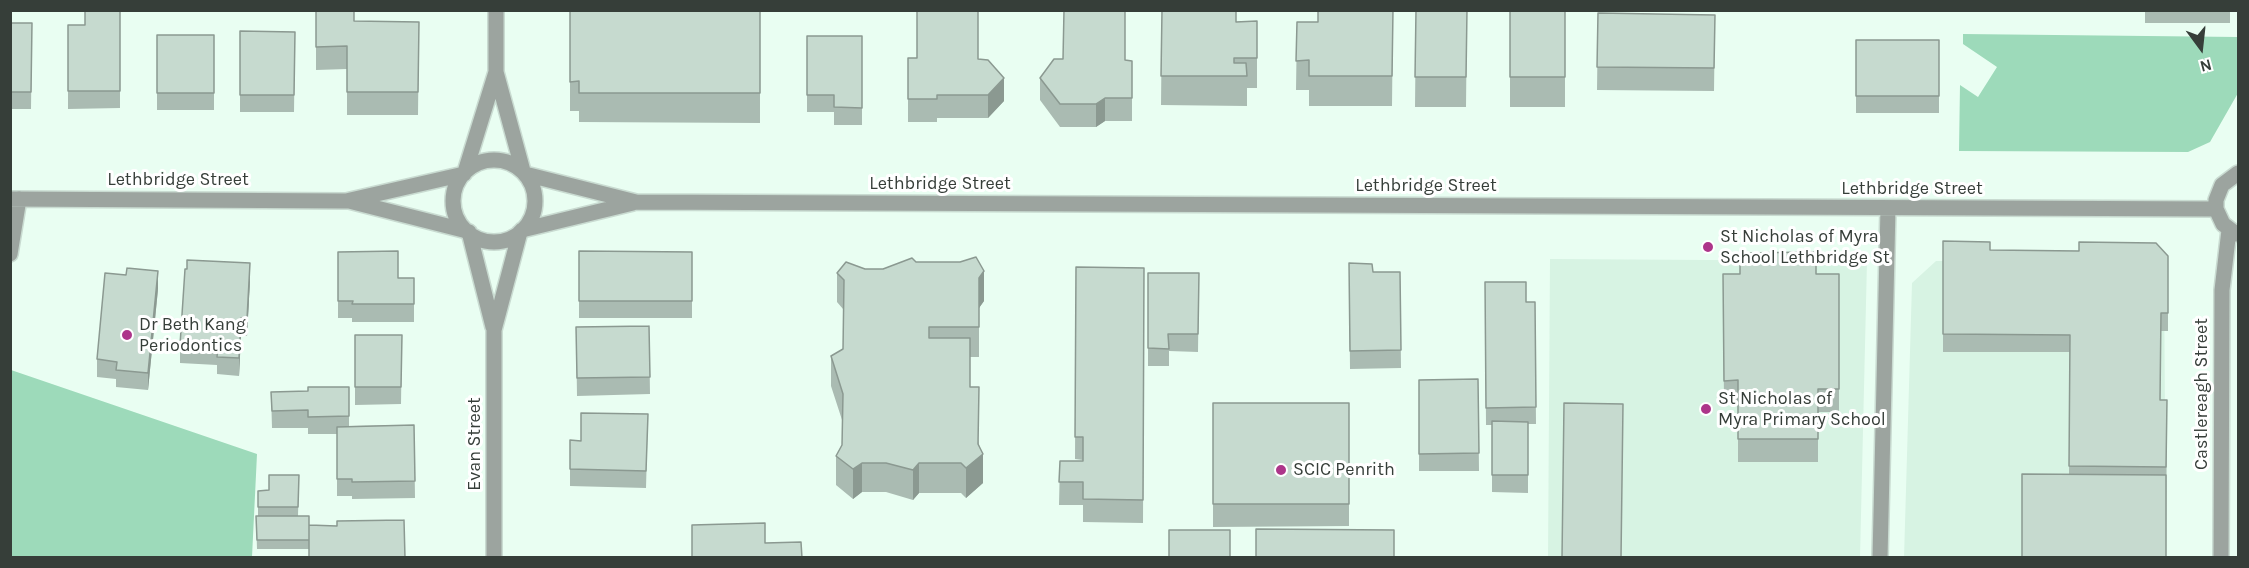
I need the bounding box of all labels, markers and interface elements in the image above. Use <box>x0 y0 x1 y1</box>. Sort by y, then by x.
north arrow <box>2171 18 2231 78</box>
text: N <box>2198 55 2214 77</box>
street label: Lethbridge Street <box>107 169 249 191</box>
street label: Lethbridge Street <box>869 173 1011 195</box>
street label: Lethbridge Street <box>1355 175 1497 197</box>
street label: Lethbridge Street <box>1841 178 1983 200</box>
place label: St Nicholas of Myra School Lethbridge St <box>1720 226 1890 268</box>
marker: St Nicholas of Myra School Lethbridge St <box>1701 240 1715 254</box>
place label: Dr Beth Kang Periodontics <box>139 314 246 356</box>
street label: Castlereagh Street <box>2191 318 2213 470</box>
marker: Dr Beth Kang Periodontics <box>120 328 134 342</box>
place label: St Nicholas of Myra Primary School <box>1718 388 1886 430</box>
street label: Evan Street <box>464 397 486 491</box>
marker: St Nicholas of Myra Primary School <box>1699 402 1713 416</box>
place label: SCIC Penrith <box>1293 459 1395 481</box>
marker: SCIC Penrith <box>1274 463 1288 477</box>

